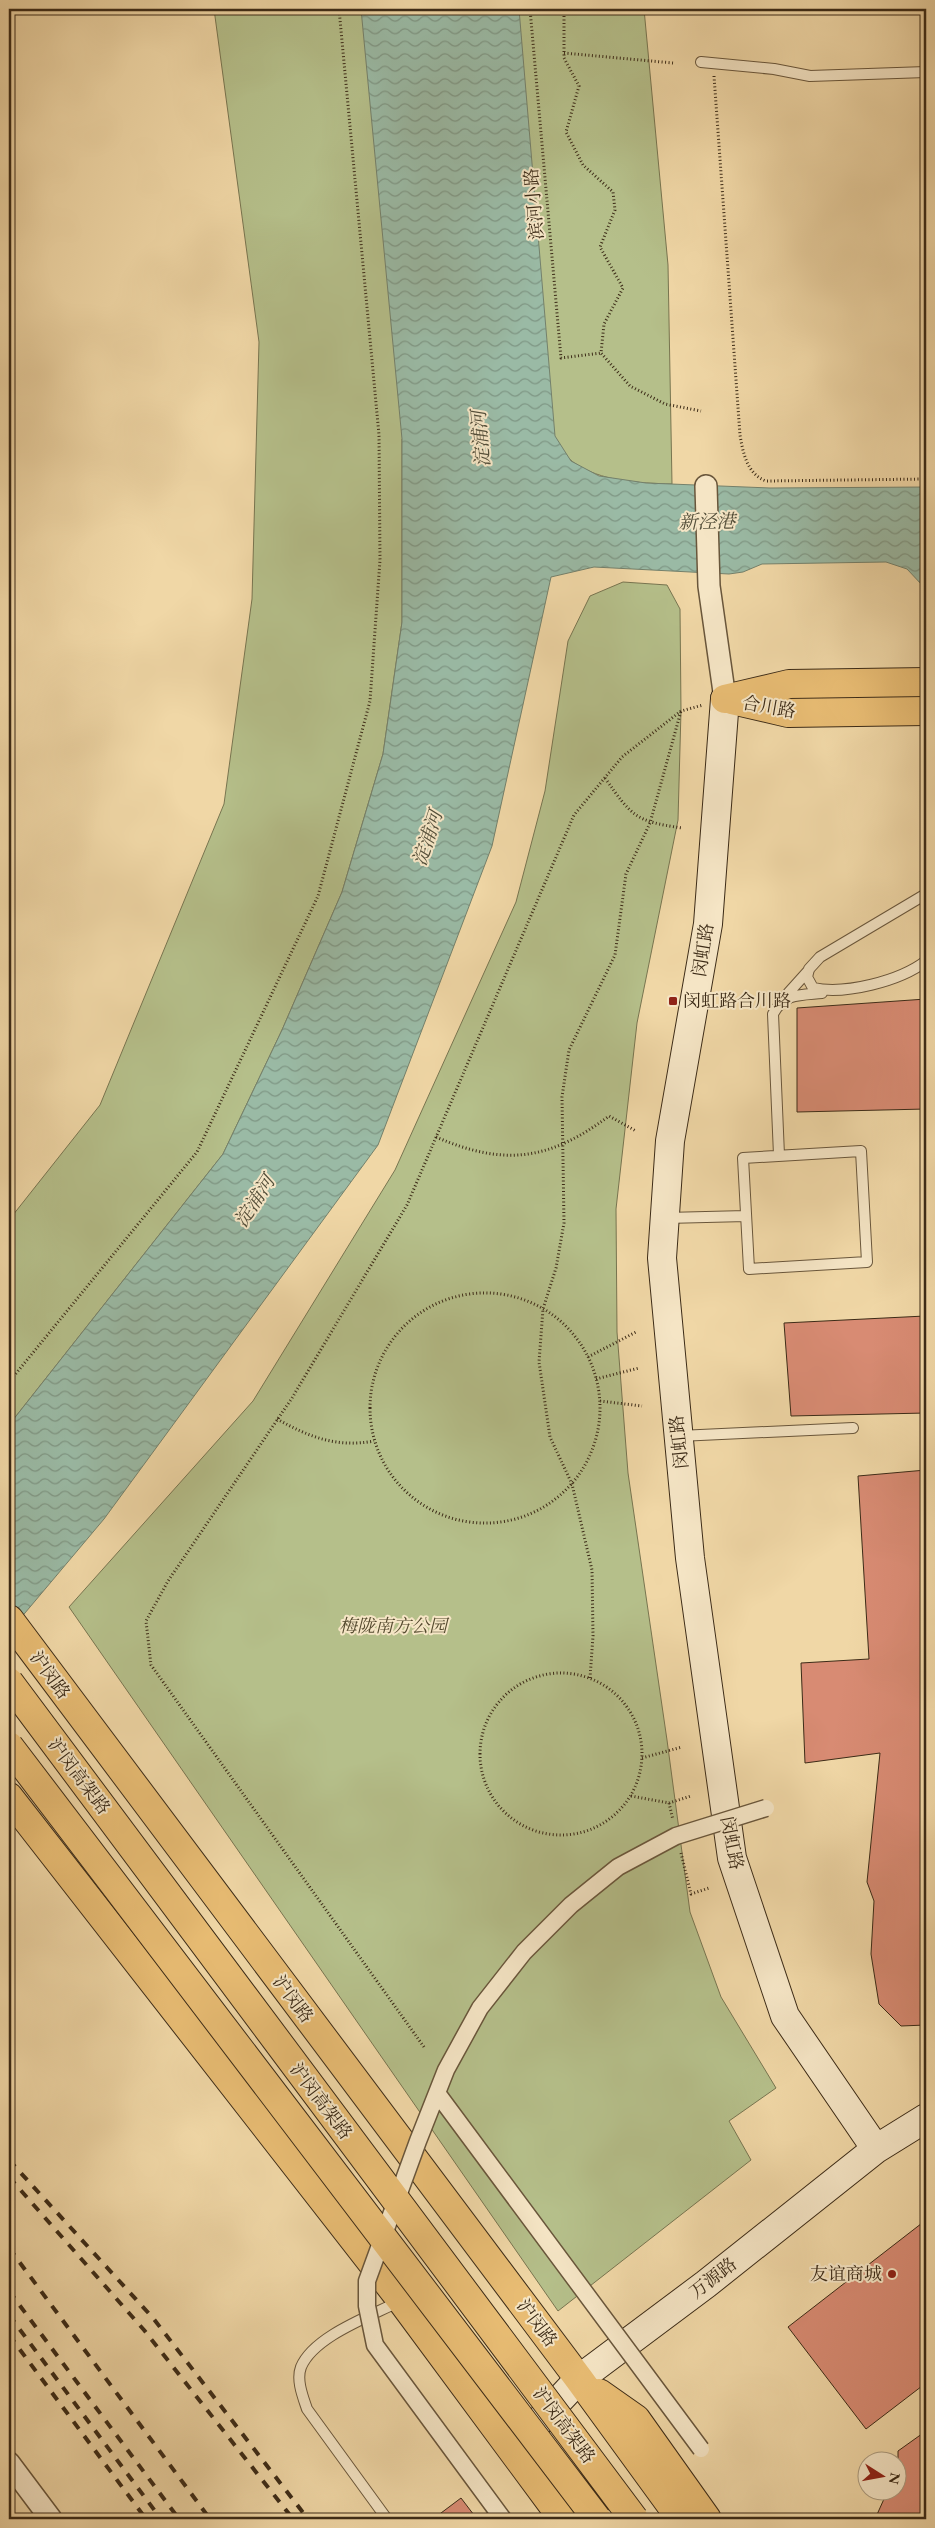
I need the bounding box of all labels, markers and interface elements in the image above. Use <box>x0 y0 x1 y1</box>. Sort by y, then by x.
street label: 滨河小路 <box>519 167 548 241</box>
water label: 淀浦河 <box>465 406 495 468</box>
water label: 新泾港 <box>678 508 739 534</box>
street label: 合川路 <box>741 690 798 723</box>
water label: 淀浦河 <box>407 804 449 869</box>
street label: 闵虹路 <box>687 921 718 978</box>
place label: 闵虹路合川路 <box>683 989 791 1012</box>
marker: 闵虹路合川路 <box>667 995 679 1007</box>
water label: 淀浦河 <box>228 1168 282 1232</box>
street label: 闵虹路 <box>664 1414 693 1470</box>
park label: 梅陇南方公园 <box>339 1614 450 1637</box>
street label: 沪闵路 <box>25 1646 76 1703</box>
street label: 沪闵高架路 <box>43 1733 116 1819</box>
street label: 闵虹路 <box>716 1814 749 1872</box>
street label: 沪闵路 <box>268 1970 319 2027</box>
street label: 沪闵高架路 <box>285 2058 358 2144</box>
street label: 万源路 <box>684 2252 741 2303</box>
place label: 友谊商城 <box>810 2262 882 2285</box>
marker: 友谊商城 <box>886 2268 898 2280</box>
street label: 沪闵路 <box>512 2294 563 2351</box>
street label: 沪闵高架路 <box>528 2382 601 2468</box>
north arrow <box>858 2450 908 2500</box>
text: N <box>885 2471 905 2486</box>

